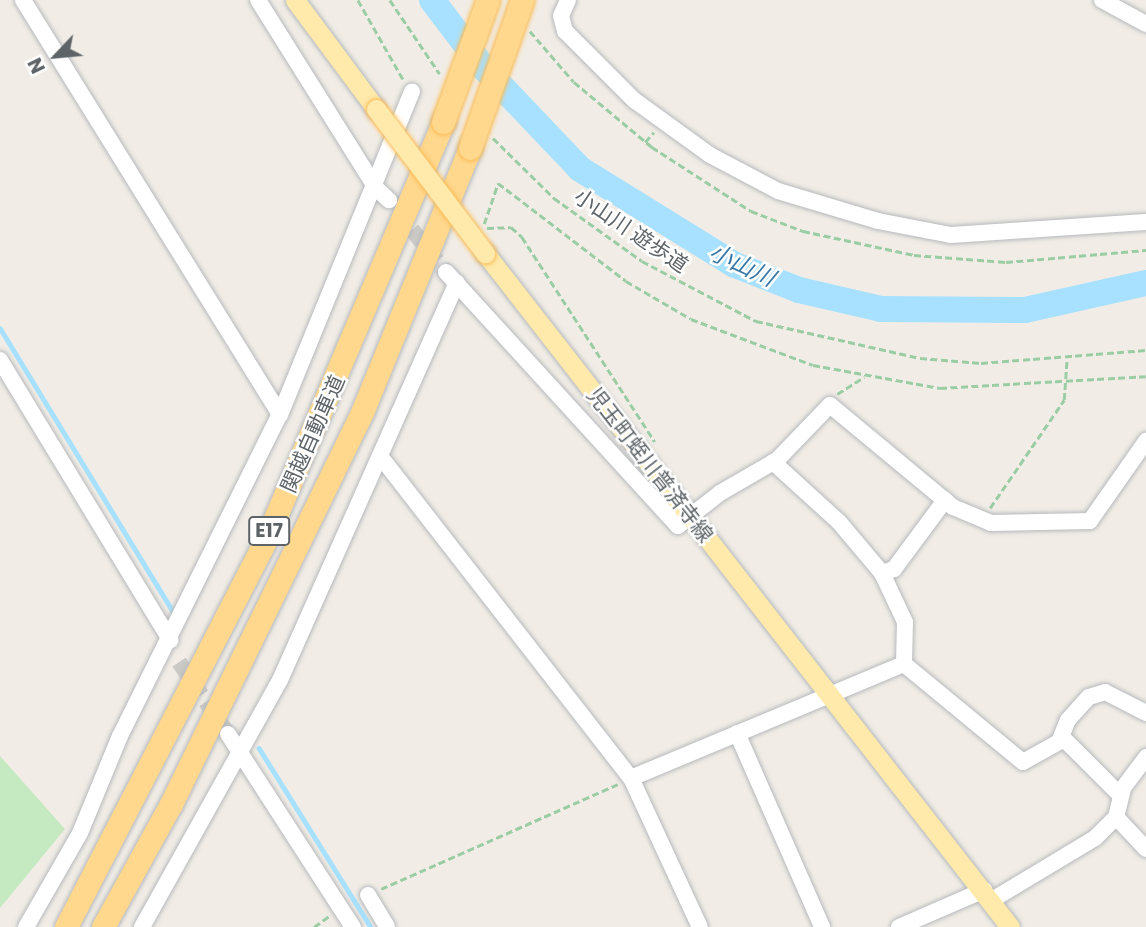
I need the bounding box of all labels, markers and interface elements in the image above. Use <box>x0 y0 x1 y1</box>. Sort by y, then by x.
north arrow <box>21 21 91 91</box>
text: N <box>21 53 52 78</box>
street label: 小山川 遊歩道 <box>569 184 693 278</box>
water label: 小山川 <box>705 238 779 292</box>
street label: 関越自動車道 <box>276 371 350 497</box>
street label: 児玉町蛭川普済寺線 <box>582 383 718 547</box>
road number: E17 <box>248 516 290 546</box>

